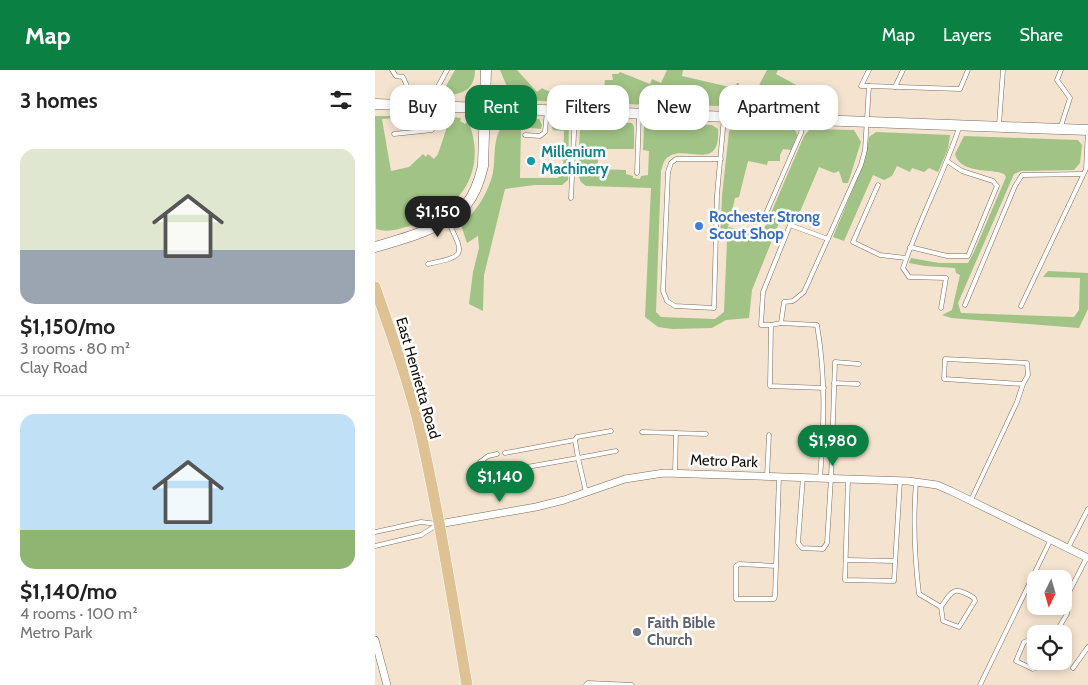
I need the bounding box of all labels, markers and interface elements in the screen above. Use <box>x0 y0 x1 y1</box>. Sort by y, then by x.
text: Map <box>25 21 71 50</box>
text: Map <box>882 24 915 46</box>
text: Layers <box>943 24 992 46</box>
text: Share <box>1020 24 1063 46</box>
chip: Buy <box>390 85 455 130</box>
chip: Rent <box>465 85 537 130</box>
chip: Filters <box>547 85 629 130</box>
chip: New <box>639 85 709 130</box>
chip: Apartment <box>719 85 838 130</box>
icon: filters <box>327 86 355 114</box>
text: 3 homes <box>20 88 98 113</box>
place label: Millenium Machinery <box>541 143 610 178</box>
marker: Millenium Machinery <box>525 155 537 167</box>
icon: home <box>143 181 233 271</box>
pin: $1,150 <box>397 196 479 238</box>
text: $1,150 <box>416 202 460 221</box>
place label: Rochester Strong Scout Shop <box>709 208 820 243</box>
marker: Rochester Strong Scout Shop <box>693 220 705 232</box>
text: $1,150/mo <box>20 314 115 339</box>
street label: East Henrietta Road <box>392 315 444 441</box>
text: 3 rooms · 80 m² <box>20 339 130 358</box>
text: Clay Road <box>20 358 87 377</box>
pin: $1,980 <box>792 424 874 467</box>
text: $1,980 <box>809 431 857 450</box>
icon: home <box>143 447 233 537</box>
street label: Metro Park <box>690 451 759 471</box>
pin: $1,140 <box>459 460 541 503</box>
text: $1,140 <box>477 467 523 486</box>
north arrow <box>1027 570 1073 615</box>
map controls <box>1027 570 1072 670</box>
text: $1,140/mo <box>20 579 117 604</box>
text: 4 rooms · 100 m² <box>20 604 137 623</box>
place label: Faith Bible Church <box>647 614 715 649</box>
text: Metro Park <box>20 623 92 642</box>
button: locate <box>1027 625 1072 670</box>
marker: Faith Bible Church <box>631 626 643 638</box>

